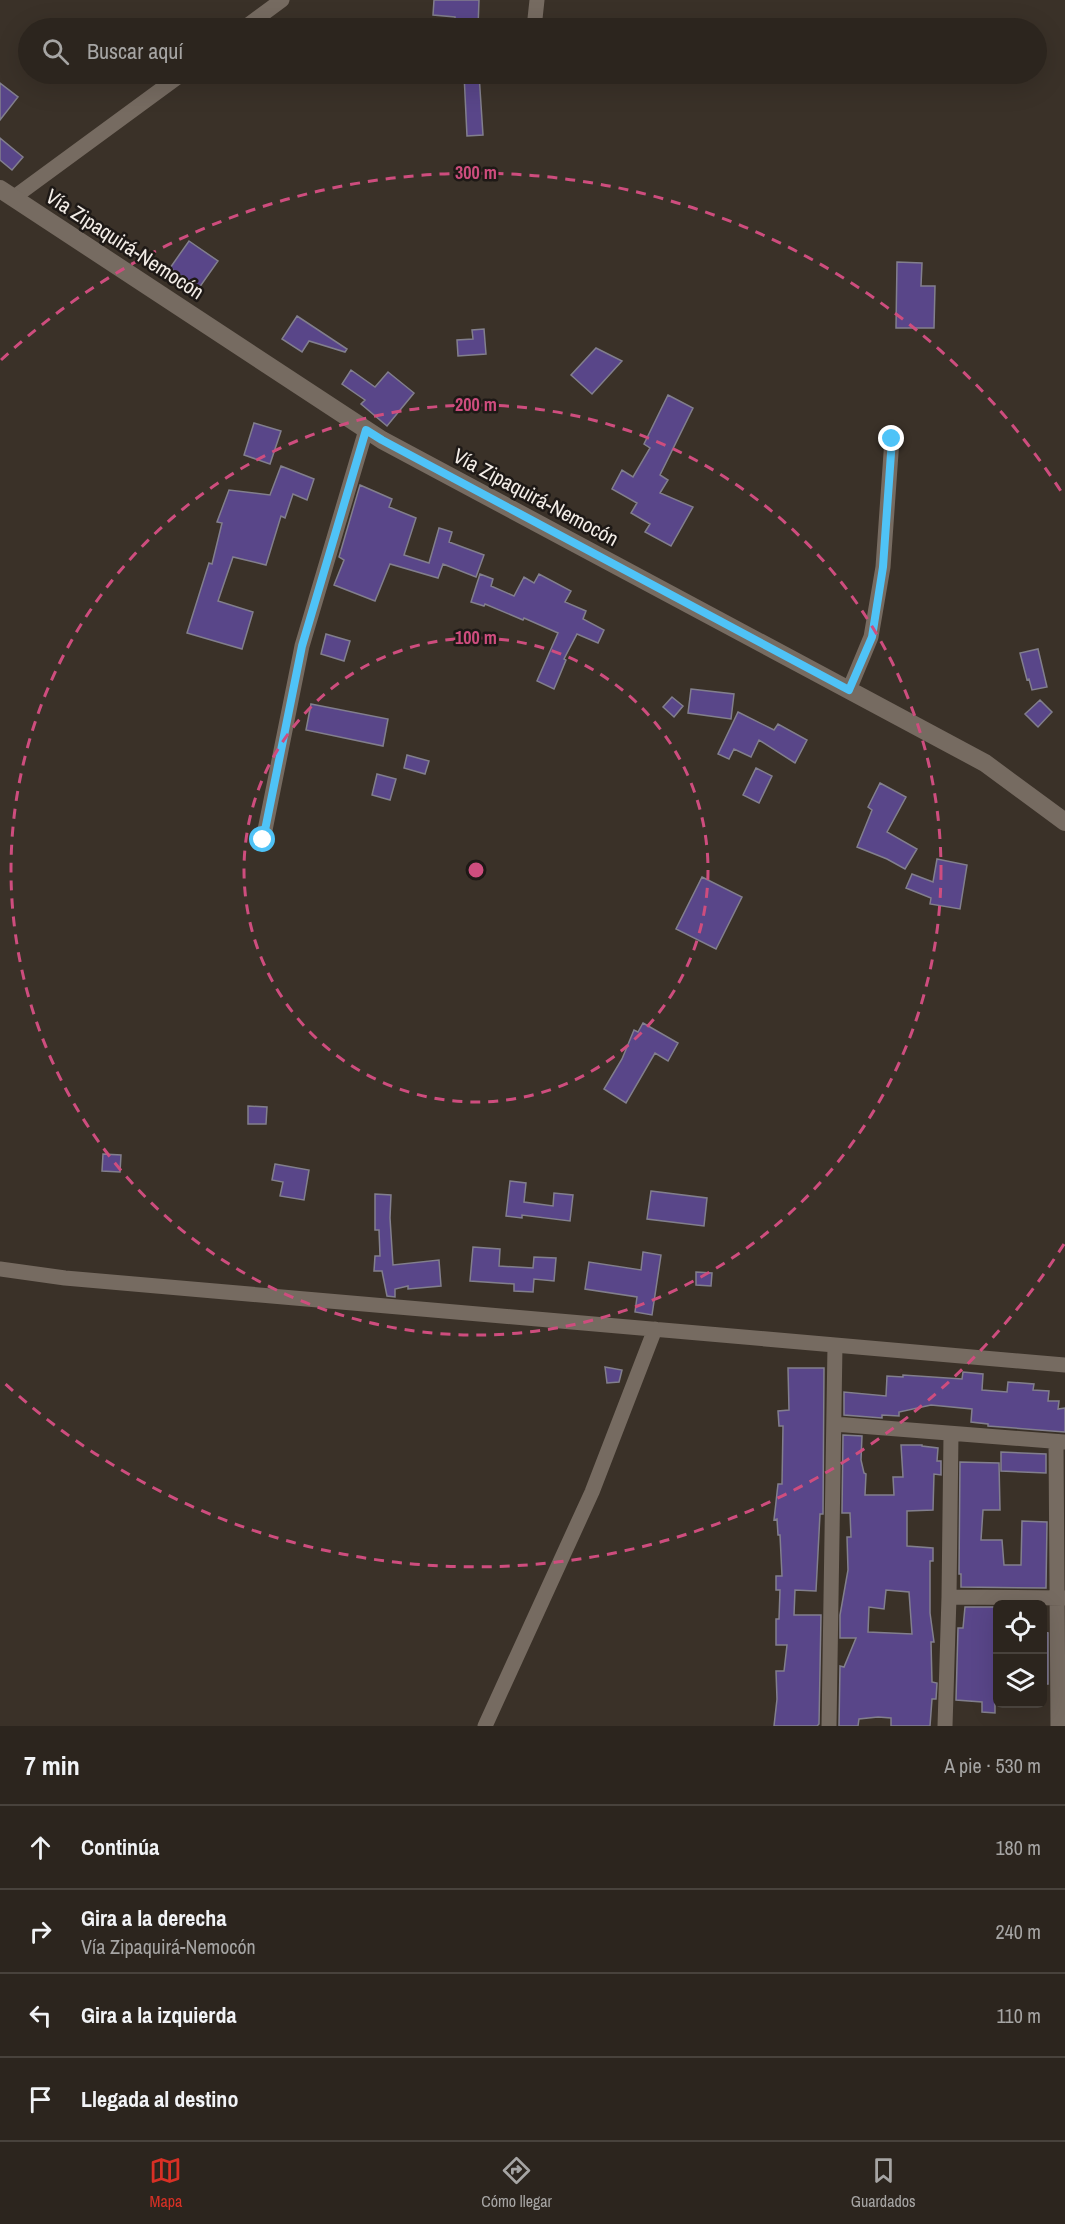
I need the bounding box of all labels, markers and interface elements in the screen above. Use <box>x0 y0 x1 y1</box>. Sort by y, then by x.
search box <box>18 18 1047 84</box>
icon: search <box>39 35 72 68</box>
text: Buscar aquí <box>87 36 183 66</box>
text: 300 m <box>455 160 497 185</box>
street label: Vía Zipaquirá-Nemocón <box>40 182 210 306</box>
text: 200 m <box>455 392 497 417</box>
route end <box>878 425 904 451</box>
street label: Vía Zipaquirá-Nemocón <box>448 441 624 553</box>
text: 100 m <box>455 625 497 650</box>
route start <box>249 826 275 852</box>
centre of rings <box>466 860 486 880</box>
map controls <box>993 1600 1047 1708</box>
button: locate <box>993 1600 1047 1654</box>
button: layers <box>993 1654 1047 1708</box>
text: 7 min <box>24 1748 80 1783</box>
text: A pie · 530 m <box>944 1752 1041 1779</box>
icon: ahead <box>24 1831 57 1864</box>
text: Continúa <box>81 1832 159 1862</box>
text: 180 m <box>995 1834 1041 1861</box>
text: Gira a la derecha <box>81 1903 226 1933</box>
icon: right <box>24 1915 57 1948</box>
text: 240 m <box>995 1918 1041 1945</box>
text: Vía Zipaquirá-Nemocón <box>81 1933 256 1960</box>
icon: left <box>24 1999 57 2032</box>
text: Gira a la izquierda <box>81 2000 236 2030</box>
text: 110 m <box>997 2002 1041 2029</box>
icon: arrive <box>24 2083 57 2116</box>
text: Llegada al destino <box>81 2084 238 2114</box>
tab: Mapa <box>149 2154 182 2212</box>
tab: Cómo llegar <box>481 2154 552 2212</box>
tab: Guardados <box>851 2154 916 2212</box>

